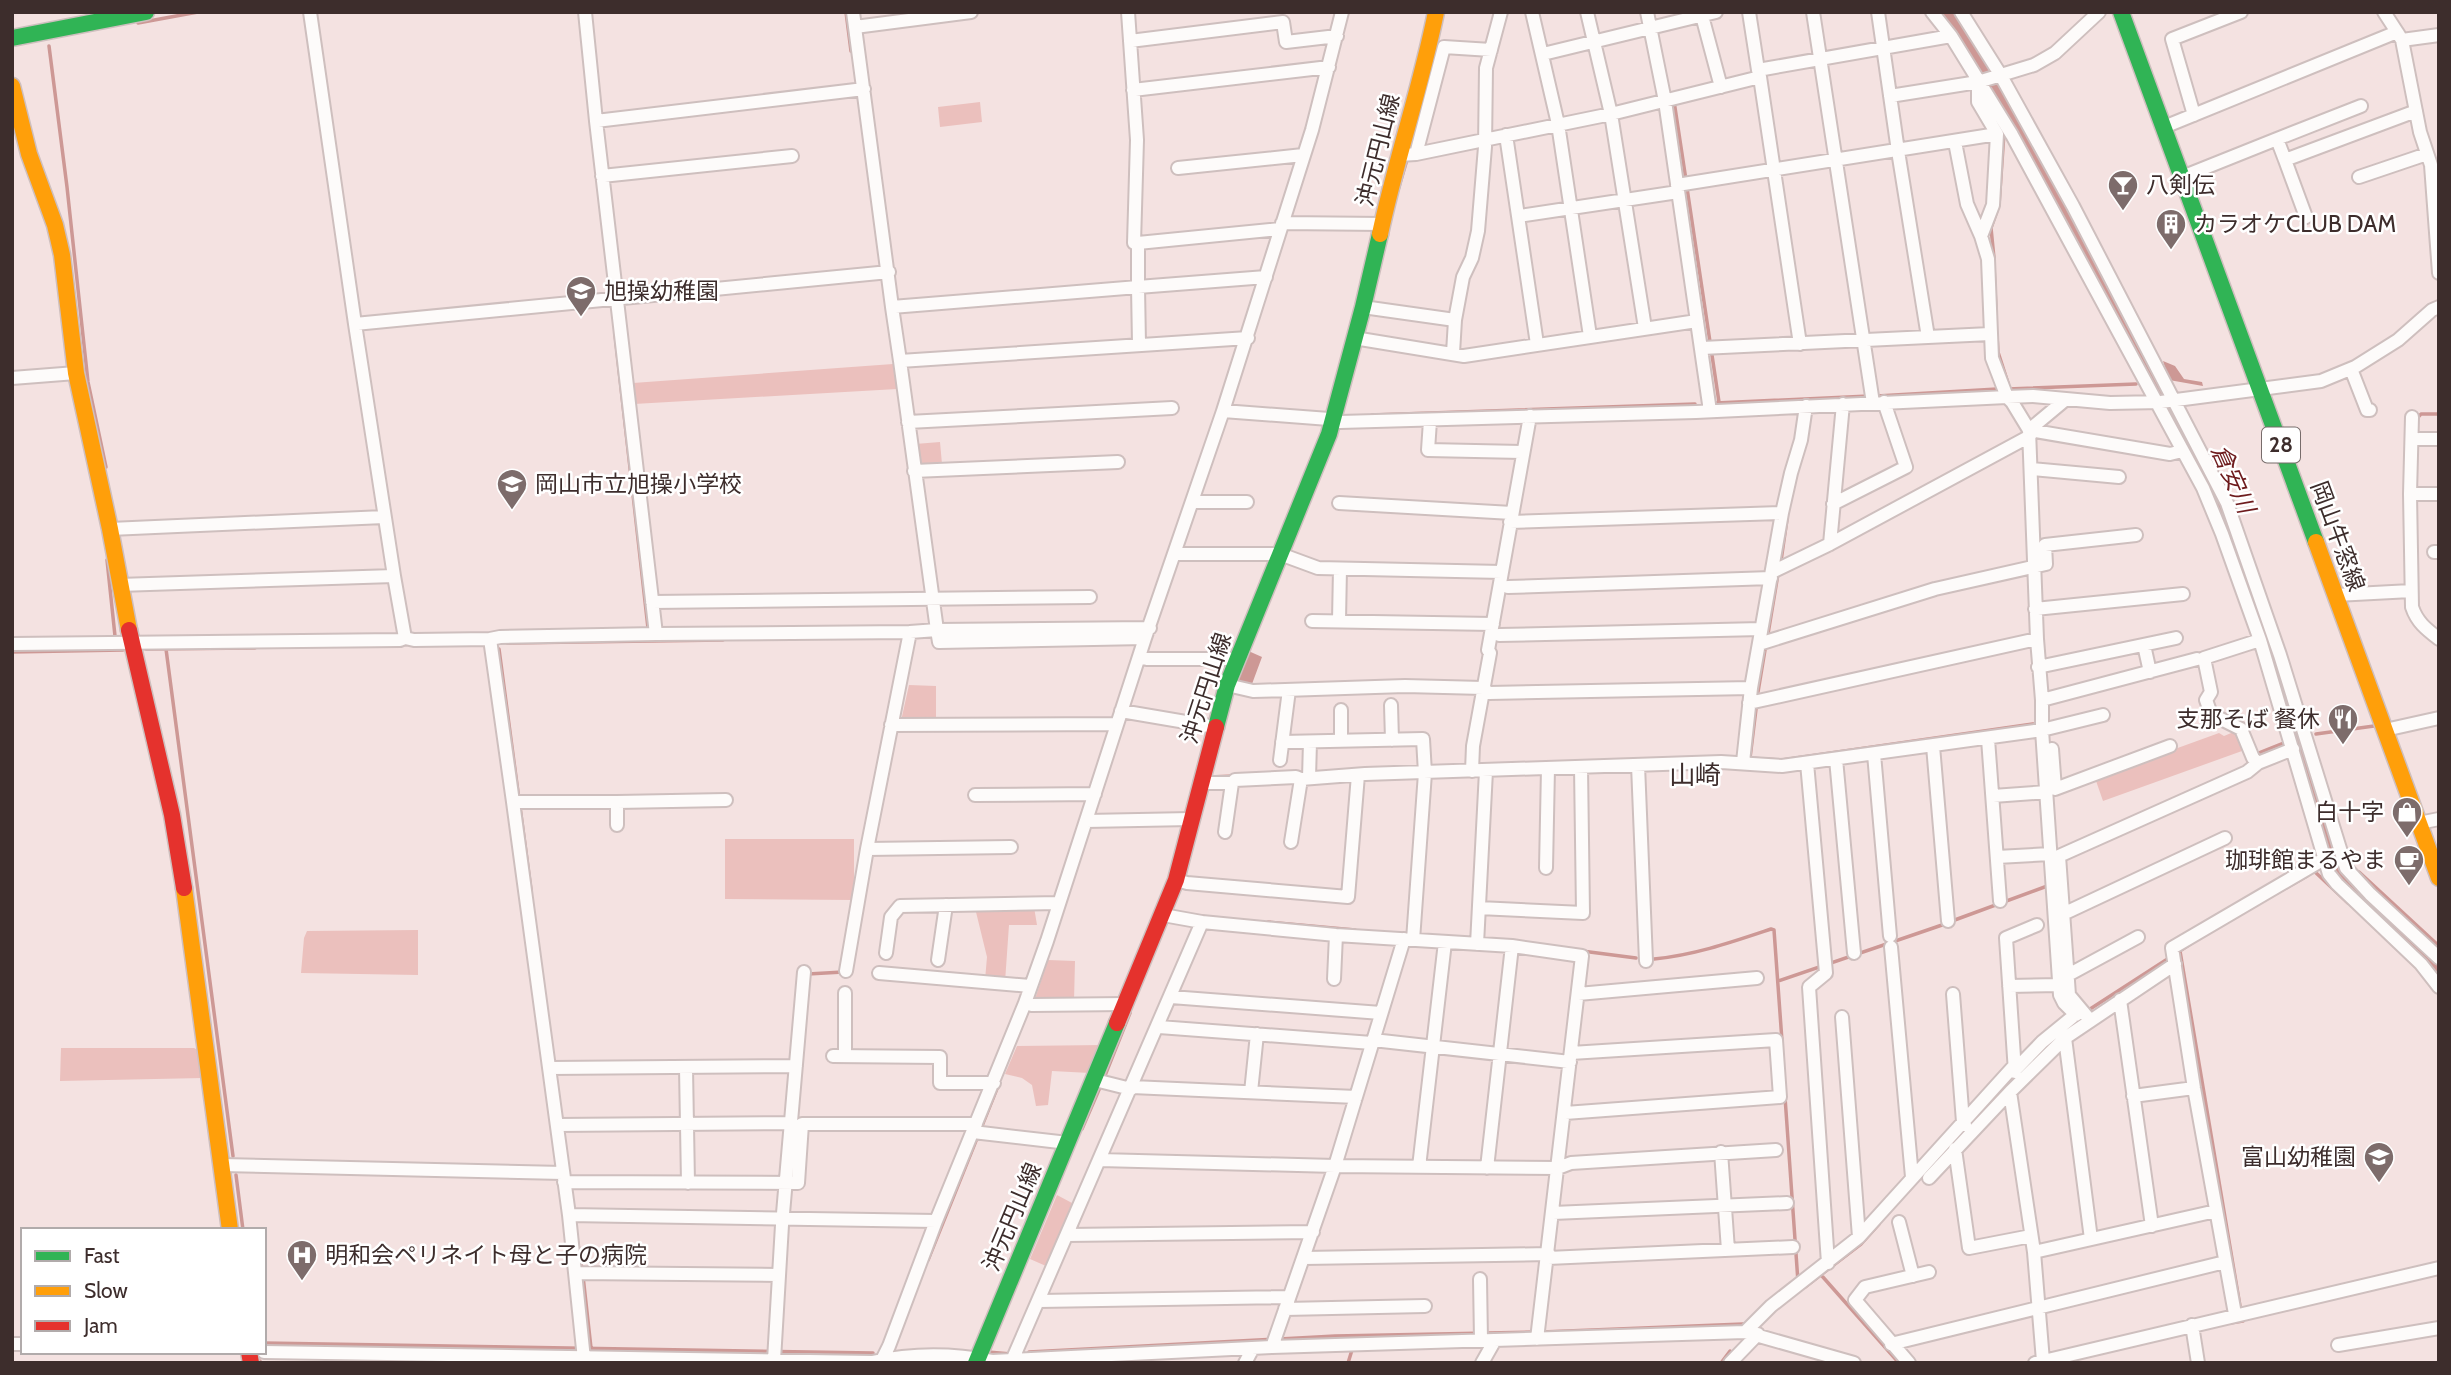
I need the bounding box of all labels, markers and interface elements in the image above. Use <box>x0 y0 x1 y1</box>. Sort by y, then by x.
street label: 沖元円山線 <box>1351 91 1405 209</box>
bar icon: 八剣伝 <box>2106 168 2140 212</box>
place label: 八剣伝 <box>2146 171 2215 199</box>
building icon: カラオケCLUB DAM <box>2154 207 2188 251</box>
place label: カラオケCLUB DAM <box>2194 210 2396 238</box>
school or university icon: 旭操幼稚園 <box>564 274 598 318</box>
place label: 旭操幼稚園 <box>604 277 719 305</box>
road number: 28 <box>2262 428 2300 462</box>
water label: 倉安川 <box>2206 440 2263 520</box>
school or university icon: 岡山市立旭操小学校 <box>495 467 529 511</box>
place label: 岡山市立旭操小学校 <box>535 470 742 498</box>
street label: 岡山牛窓線 <box>2305 477 2371 595</box>
street label: 沖元円山線 <box>1175 629 1237 747</box>
restaurant icon: 支那そば 餐休 <box>2326 702 2360 746</box>
place label: 支那そば 餐休 <box>2177 705 2320 733</box>
district label: 山崎 <box>1669 759 1721 791</box>
shop icon: 白十字 <box>2390 795 2424 839</box>
place label: 白十字 <box>2315 798 2384 826</box>
cafe icon: 珈琲館まるやま <box>2392 843 2426 887</box>
place label: 珈琲館まるやま <box>2225 846 2386 874</box>
school or university icon: 富山幼稚園 <box>2362 1140 2396 1184</box>
place label: 富山幼稚園 <box>2241 1143 2356 1171</box>
street label: 沖元円山線 <box>977 1159 1047 1275</box>
legend <box>21 1228 266 1354</box>
hospital icon: 明和会ペリネイト母と子の病院 <box>285 1238 319 1282</box>
place label: 明和会ペリネイト母と子の病院 <box>325 1241 647 1269</box>
text: Fast <box>84 1243 120 1268</box>
text: Slow <box>84 1278 128 1303</box>
text: Jam <box>83 1313 118 1338</box>

